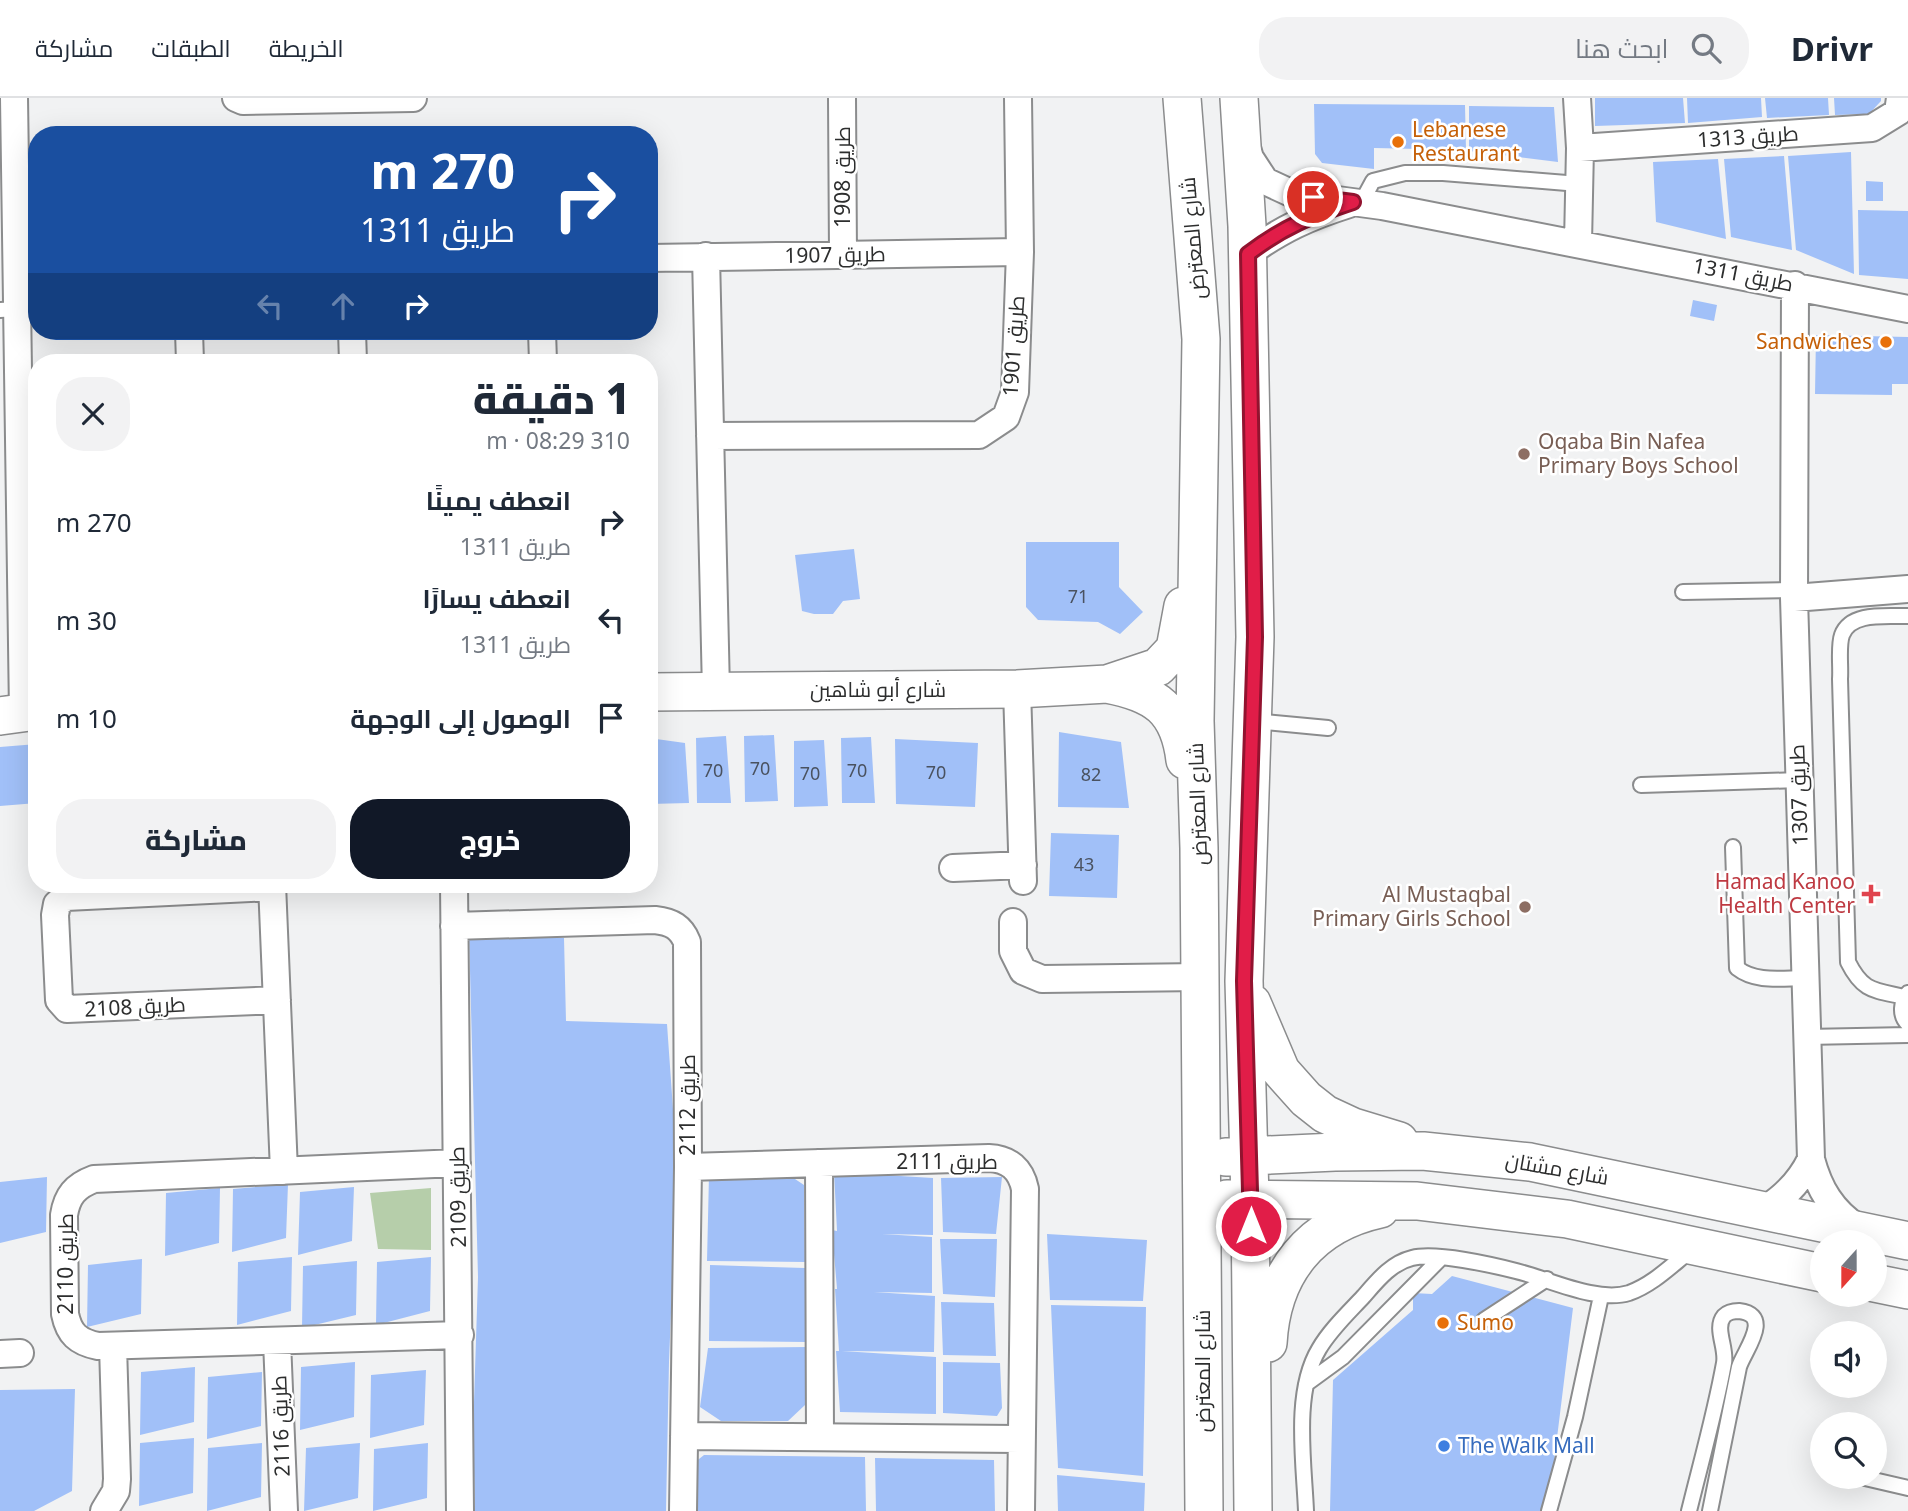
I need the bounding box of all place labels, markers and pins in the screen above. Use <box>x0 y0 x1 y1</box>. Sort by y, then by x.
place label: Lebanese Restaurant <box>1412 115 1520 167</box>
marker: Lebanese Restaurant <box>1390 134 1406 150</box>
pin <box>1283 167 1343 227</box>
place label: Sandwiches <box>1756 327 1872 355</box>
marker: Sandwiches <box>1878 334 1894 350</box>
place label: Oqaba Bin Nafea Primary Boys School <box>1538 427 1739 479</box>
marker: Oqaba Bin Nafea Primary Boys School <box>1516 446 1532 462</box>
place label: Hamad Kanoo Health Center <box>1715 867 1855 919</box>
place label: Al Mustaqbal Primary Girls School <box>1312 880 1511 932</box>
marker: Hamad Kanoo Health Center <box>1861 884 1881 904</box>
marker: Al Mustaqbal Primary Girls School <box>1517 899 1533 915</box>
place label: Sumo <box>1457 1308 1514 1336</box>
marker: Sumo <box>1435 1315 1451 1331</box>
place label: The Walk Mall <box>1458 1431 1595 1459</box>
marker: The Walk Mall <box>1436 1438 1452 1454</box>

